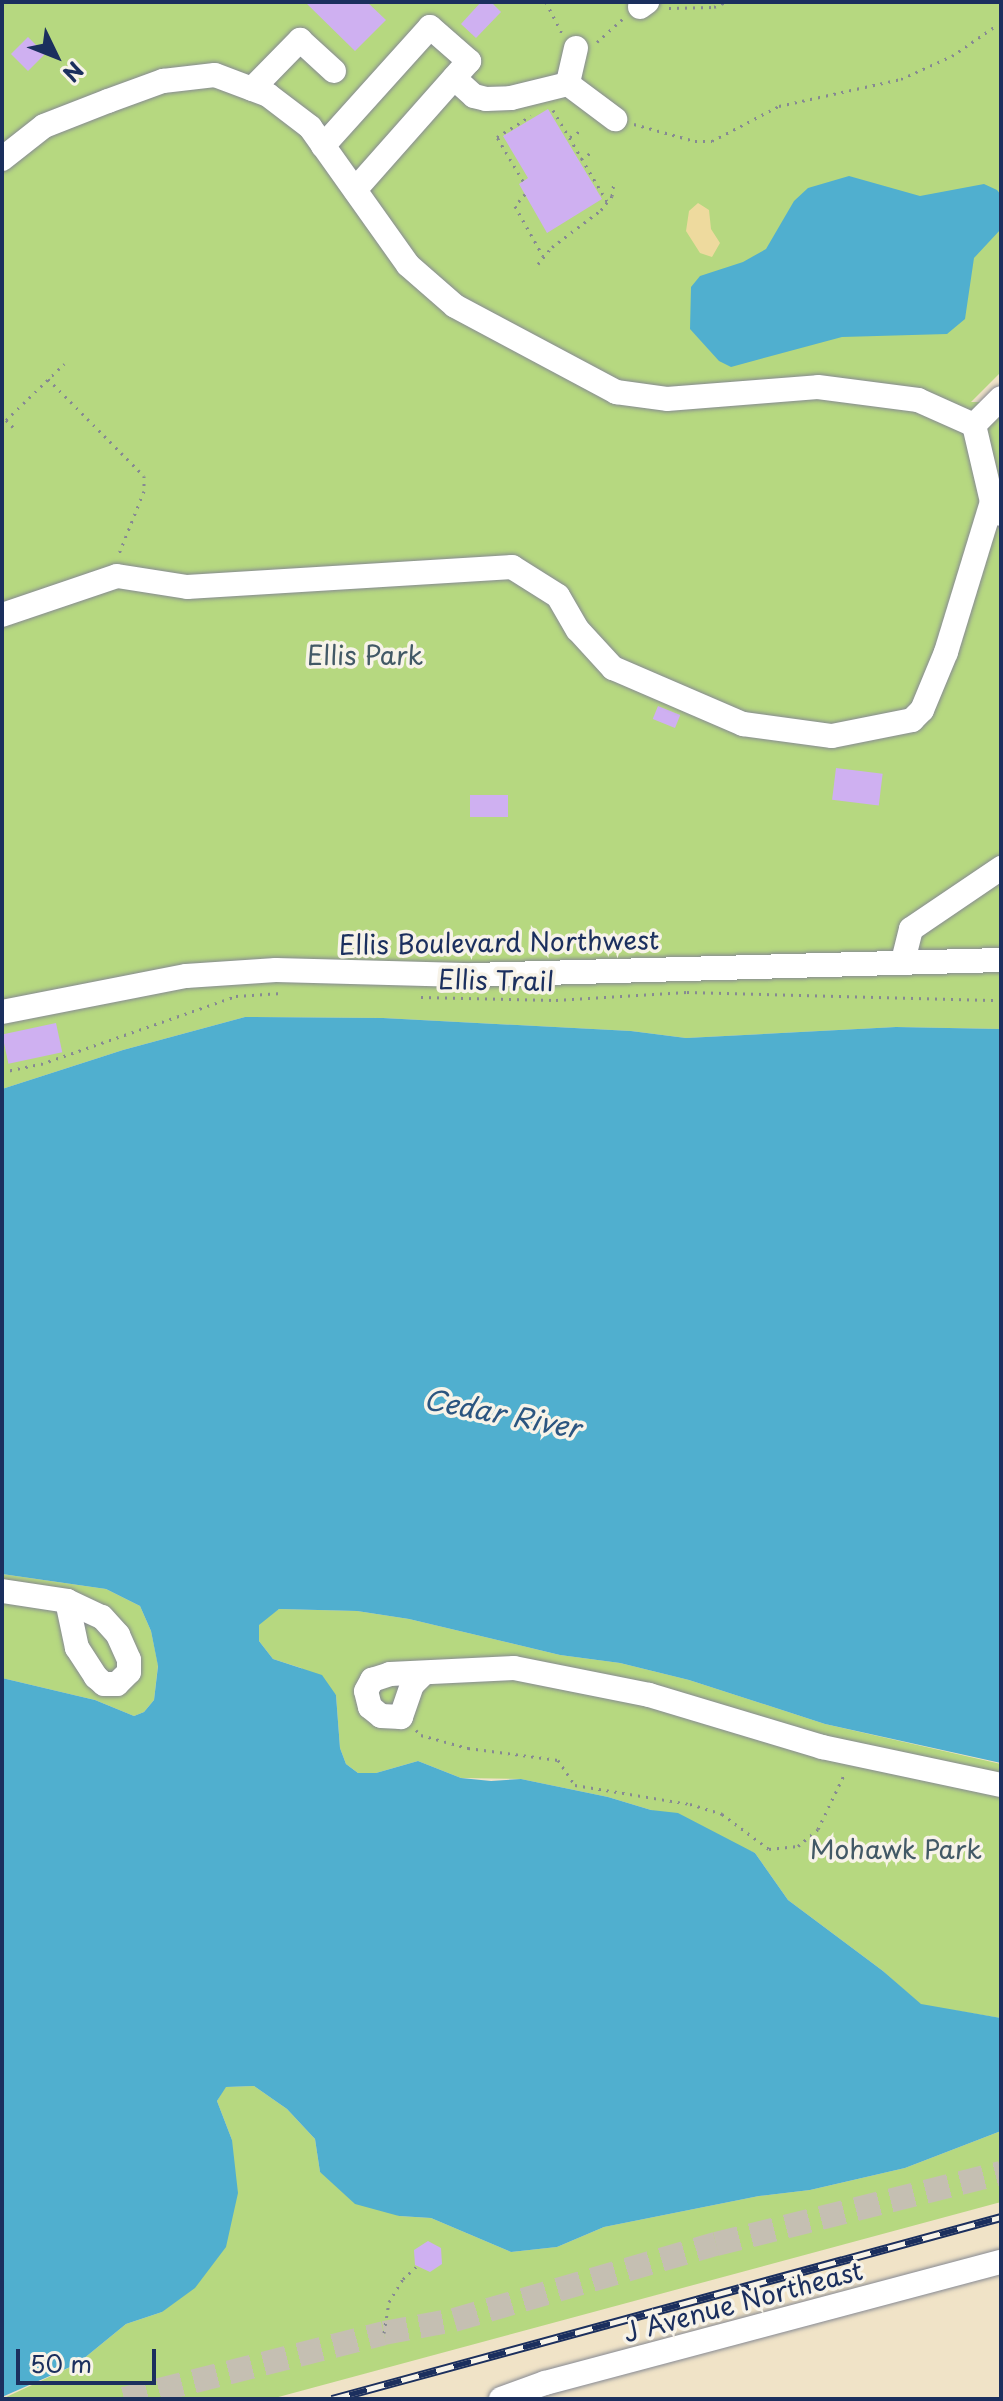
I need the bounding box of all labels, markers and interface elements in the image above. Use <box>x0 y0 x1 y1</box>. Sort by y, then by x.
north arrow <box>16 16 96 96</box>
text: N <box>56 55 92 90</box>
park label: Ellis Park <box>307 639 423 671</box>
street label: Ellis Boulevard Northwest <box>339 924 659 960</box>
street label: Ellis Trail <box>437 963 555 997</box>
water label: Cedar River <box>421 1381 583 1445</box>
park label: Mohawk Park <box>809 1833 983 1865</box>
street label: J Avenue Northeast <box>620 2254 866 2348</box>
scale bar <box>20 2333 160 2383</box>
text: 50 m <box>30 2345 92 2381</box>

